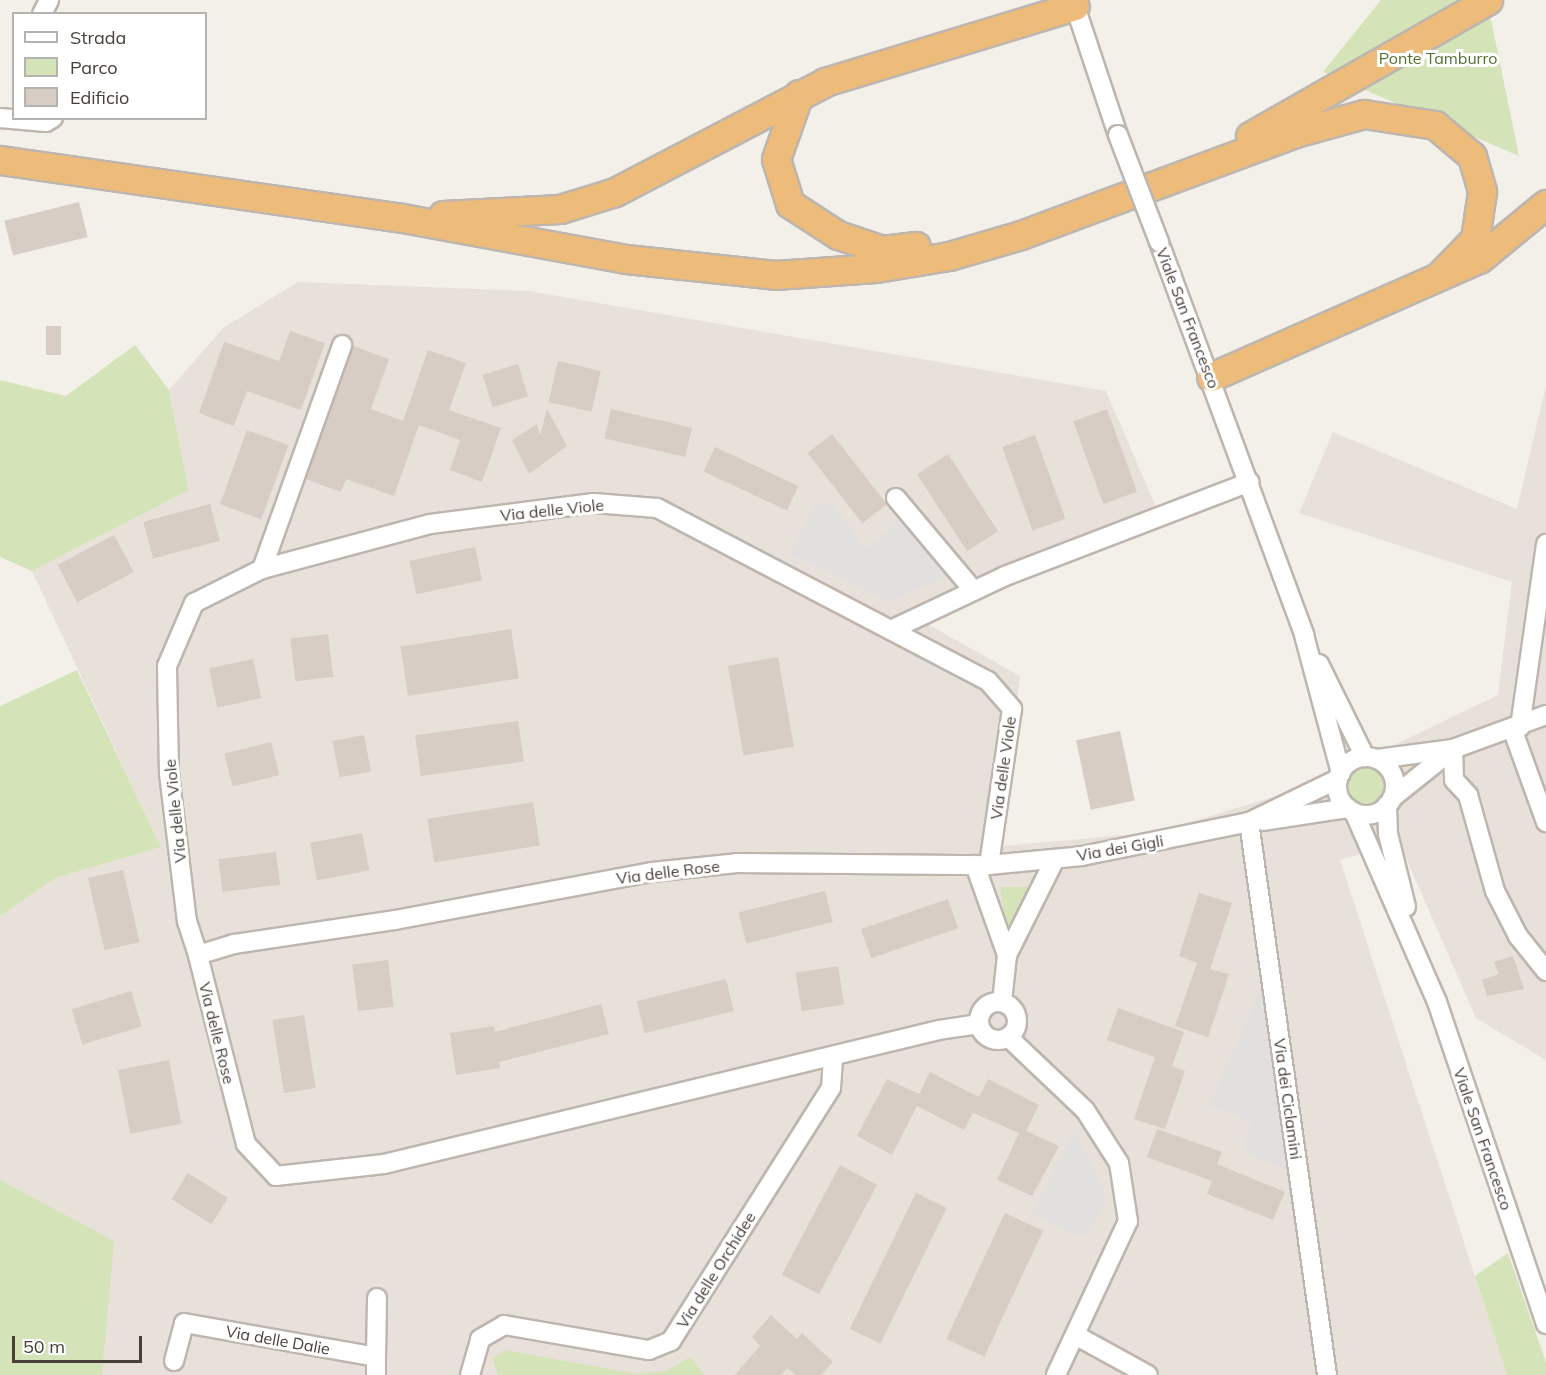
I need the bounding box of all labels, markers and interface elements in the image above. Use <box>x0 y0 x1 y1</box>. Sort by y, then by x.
legend <box>12 12 207 120</box>
text: Strada <box>70 26 126 49</box>
park label: Ponte Tamburro <box>1379 48 1497 68</box>
text: Parco <box>70 56 118 79</box>
text: Edificio <box>70 86 129 109</box>
street label: Viale San Francesco <box>1152 245 1224 391</box>
street label: Via delle Viole <box>499 495 605 525</box>
street label: Via delle Viole <box>986 715 1020 821</box>
street label: Via delle Viole <box>160 758 190 864</box>
street label: Via dei Gigli <box>1075 831 1165 865</box>
street label: Via delle Rose <box>615 856 721 888</box>
street label: Via delle Rose <box>195 980 239 1086</box>
street label: Via dei Ciclamini <box>1270 1037 1306 1161</box>
street label: Viale San Francesco <box>1450 1065 1516 1213</box>
street label: Via delle Orchidee <box>672 1208 760 1332</box>
street label: Via delle Dalie <box>224 1321 332 1359</box>
scale bar <box>15 1324 146 1362</box>
text: 50 m <box>23 1335 65 1358</box>

